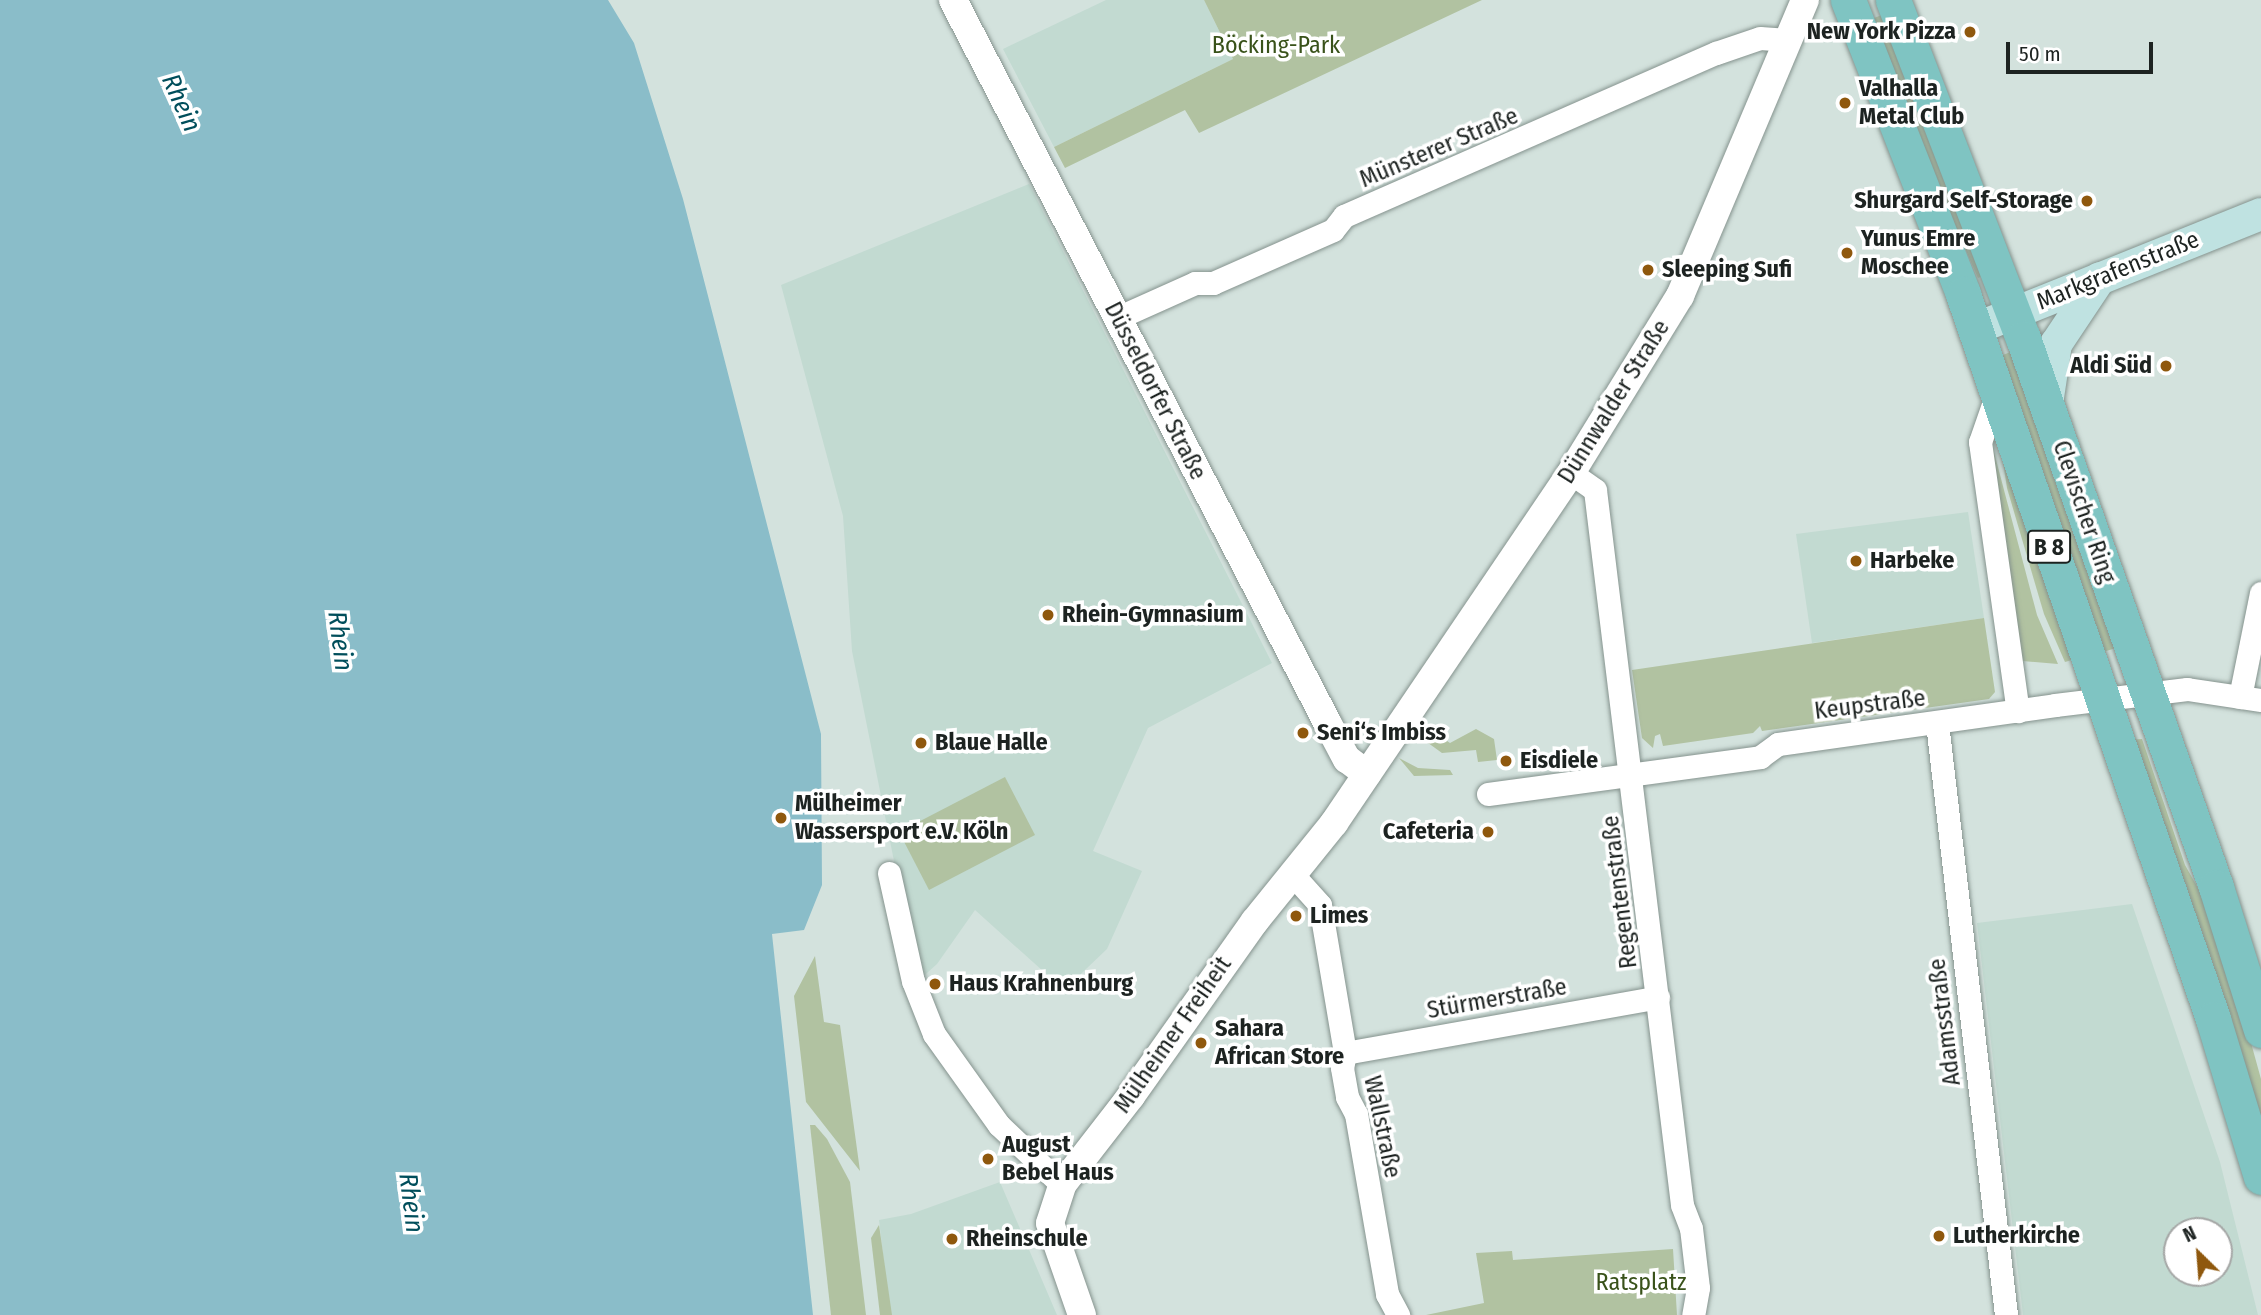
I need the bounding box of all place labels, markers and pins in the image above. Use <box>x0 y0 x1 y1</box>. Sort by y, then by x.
place label: New York Pizza <box>1807 18 1956 46</box>
marker: New York Pizza <box>1962 24 1978 40</box>
place label: Valhalla Metal Club <box>1859 75 1964 131</box>
marker: Valhalla Metal Club <box>1837 95 1853 111</box>
place label: Shurgard Self-Storage <box>1854 187 2073 215</box>
marker: Shurgard Self-Storage <box>2079 193 2095 209</box>
place label: Yunus Emre Moschee <box>1861 225 1975 281</box>
marker: Yunus Emre Moschee <box>1839 245 1855 261</box>
place label: Sleeping Sufi <box>1662 256 1792 284</box>
marker: Sleeping Sufi <box>1640 262 1656 278</box>
place label: Aldi Süd <box>2070 352 2152 380</box>
marker: Aldi Süd <box>2158 358 2174 374</box>
place label: Harbeke <box>1870 547 1954 575</box>
marker: Harbeke <box>1848 553 1864 569</box>
place label: Rhein-Gymnasium <box>1062 601 1244 629</box>
marker: Rhein-Gymnasium <box>1040 607 1056 623</box>
place label: Seni‘s Imbiss <box>1317 719 1446 747</box>
marker: Seni‘s Imbiss <box>1295 725 1311 741</box>
place label: Blaue Halle <box>935 729 1048 757</box>
marker: Blaue Halle <box>913 735 929 751</box>
place label: Eisdiele <box>1520 747 1598 775</box>
marker: Eisdiele <box>1498 753 1514 769</box>
place label: Mülheimer Wassersport e.V. Köln <box>795 790 1008 846</box>
marker: Mülheimer Wassersport e.V. Köln <box>773 810 789 826</box>
place label: Cafeteria <box>1383 818 1474 846</box>
marker: Cafeteria <box>1480 824 1496 840</box>
place label: Limes <box>1310 902 1368 930</box>
marker: Limes <box>1288 908 1304 924</box>
place label: Haus Krahnenburg <box>949 970 1133 998</box>
marker: Haus Krahnenburg <box>927 976 943 992</box>
place label: Sahara African Store <box>1215 1015 1344 1071</box>
marker: Sahara African Store <box>1193 1035 1209 1051</box>
place label: August Bebel Haus <box>1002 1131 1114 1187</box>
marker: August Bebel Haus <box>980 1151 996 1167</box>
place label: Lutherkirche <box>1953 1222 2080 1250</box>
place label: Rheinschule <box>966 1225 1088 1253</box>
marker: Lutherkirche <box>1931 1228 1947 1244</box>
marker: Rheinschule <box>944 1231 960 1247</box>

